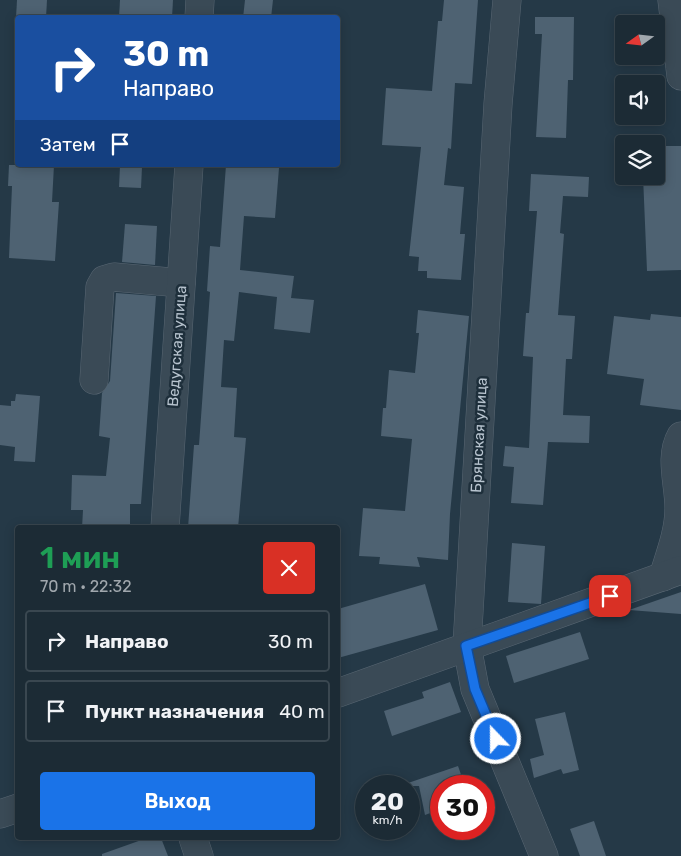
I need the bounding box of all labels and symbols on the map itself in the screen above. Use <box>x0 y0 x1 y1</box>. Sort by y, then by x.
north arrow <box>615 15 665 65</box>
street label: Ведугская улица <box>164 285 190 407</box>
street label: Брянская улица <box>467 377 491 493</box>
pin <box>589 575 631 617</box>
position arrow <box>469 712 521 764</box>
speed limit sign: 30 <box>430 775 495 840</box>

